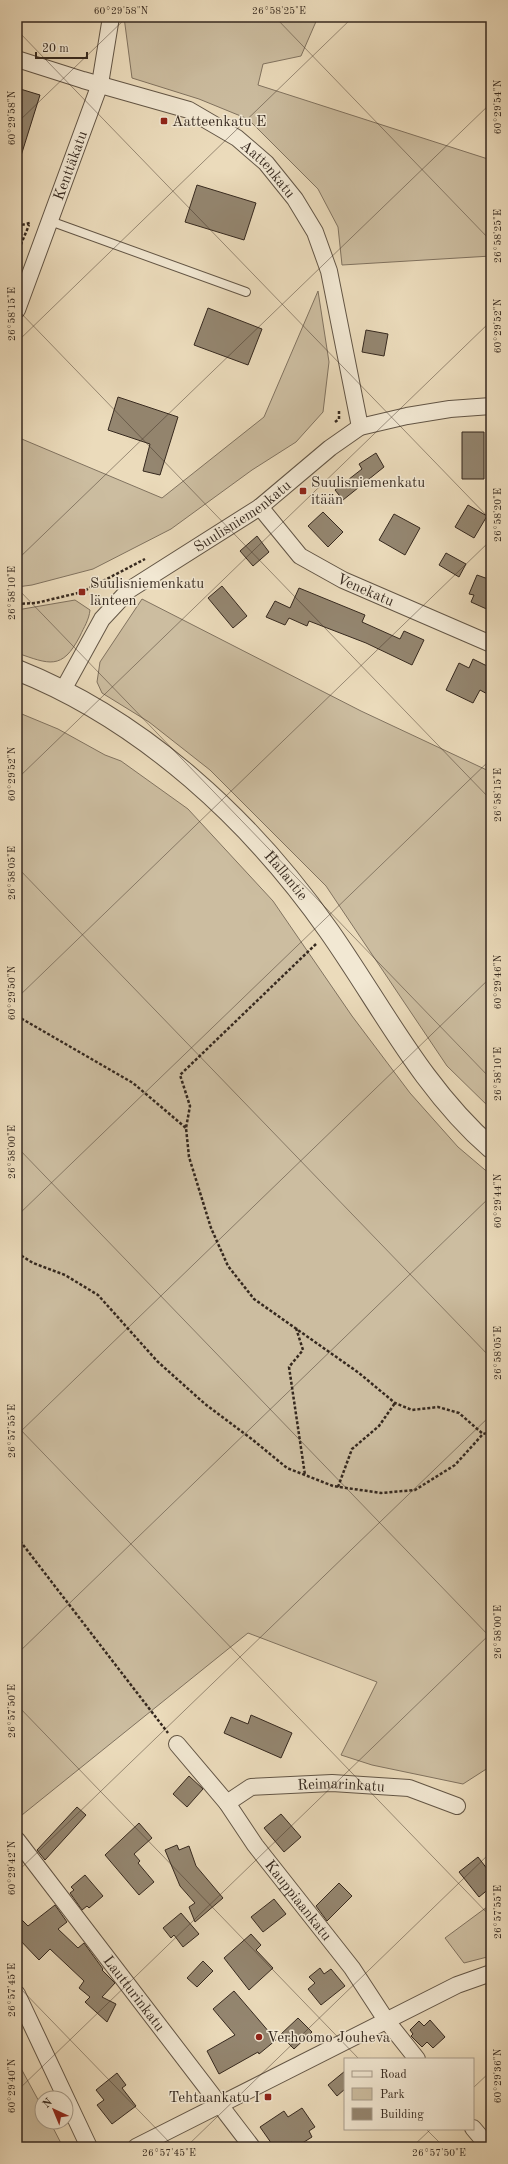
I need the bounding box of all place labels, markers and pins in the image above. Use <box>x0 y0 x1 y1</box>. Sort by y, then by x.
place label: Aatteenkatu E <box>172 115 266 130</box>
marker: Aatteenkatu E <box>159 116 169 126</box>
place label: Suulisniemenkatu itään <box>311 476 425 508</box>
marker: Suulisniemenkatu itään <box>298 486 308 496</box>
place label: Suulisniemenkatu länteen <box>90 577 204 609</box>
marker: Suulisniemenkatu länteen <box>77 587 87 597</box>
place label: Verhoomo Jouheva <box>267 2031 391 2046</box>
marker: Verhoomo Jouheva <box>254 2032 264 2042</box>
place label: Tehtaankatu I <box>168 2091 260 2106</box>
marker: Tehtaankatu I <box>263 2092 273 2102</box>

